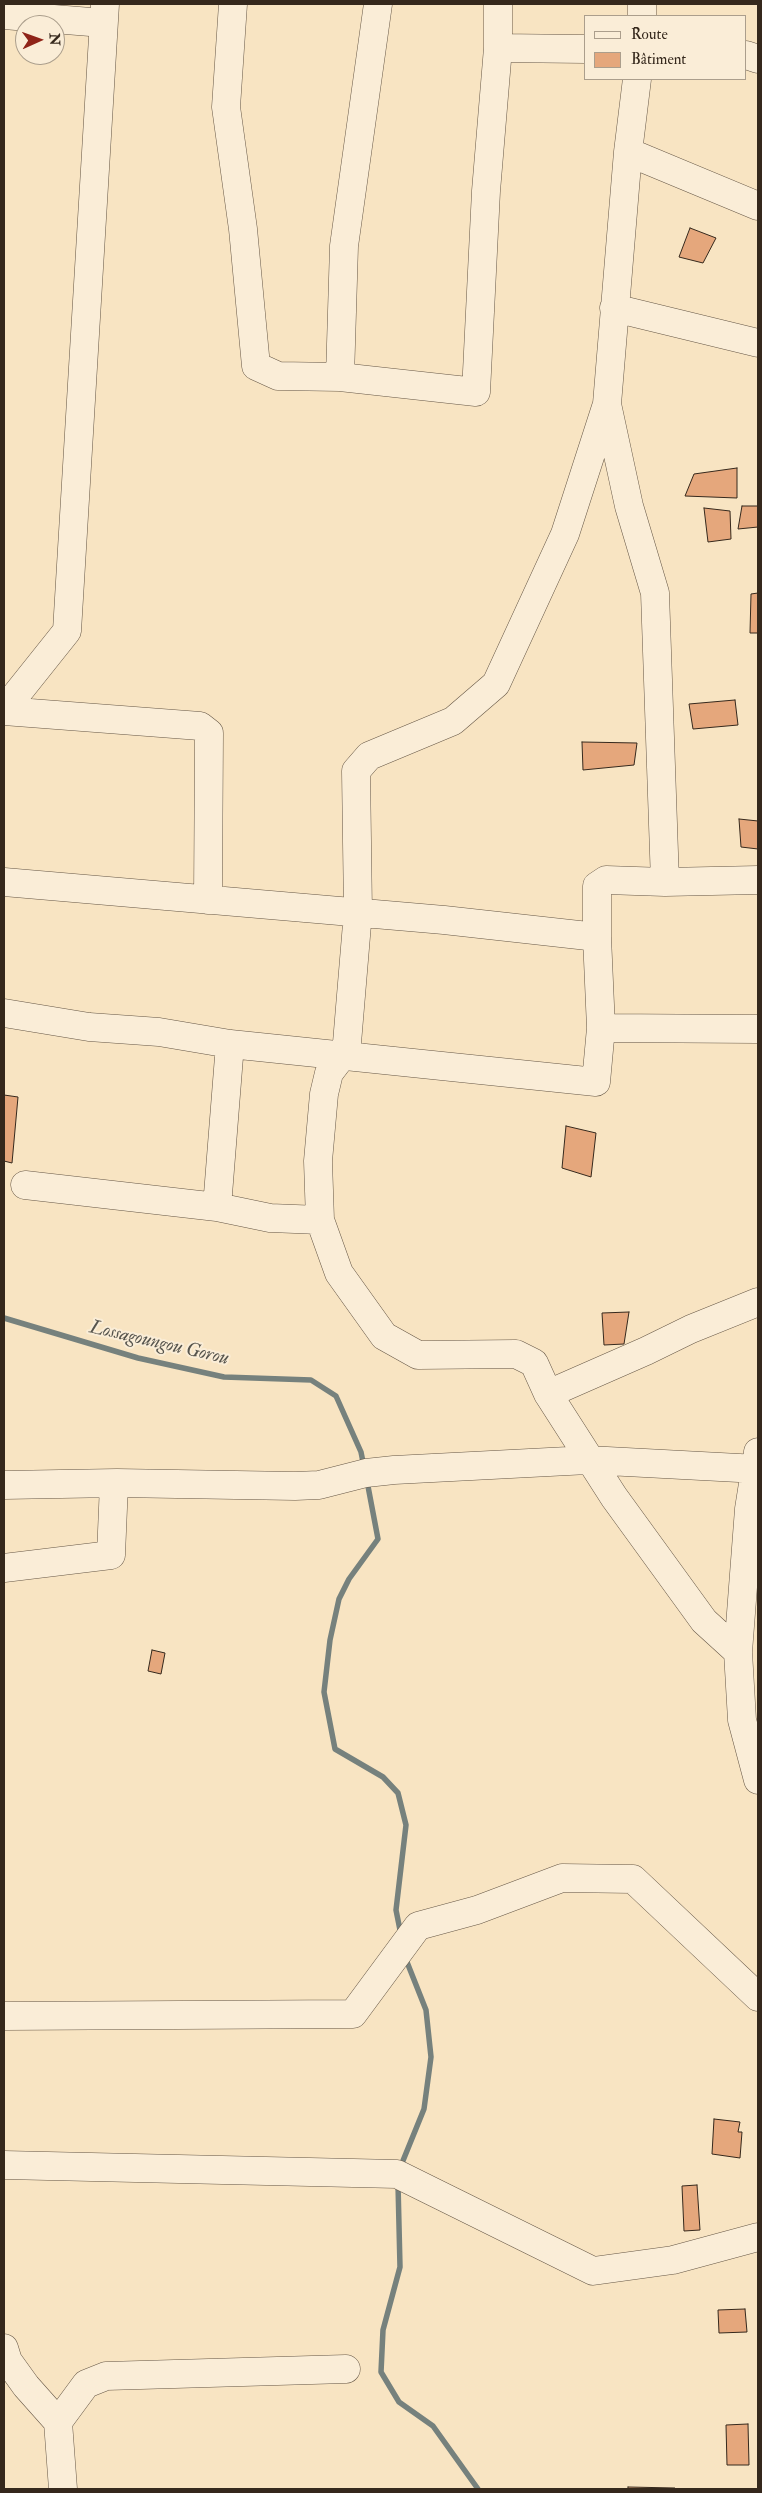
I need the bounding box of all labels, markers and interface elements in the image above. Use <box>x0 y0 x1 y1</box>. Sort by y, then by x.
north arrow <box>15 15 65 65</box>
legend <box>584 15 747 80</box>
text: Route <box>631 25 668 44</box>
text: N <box>46 33 63 46</box>
text: Bâtiment <box>631 50 686 69</box>
water label: Lossagoungou Gorou <box>87 1317 231 1371</box>

